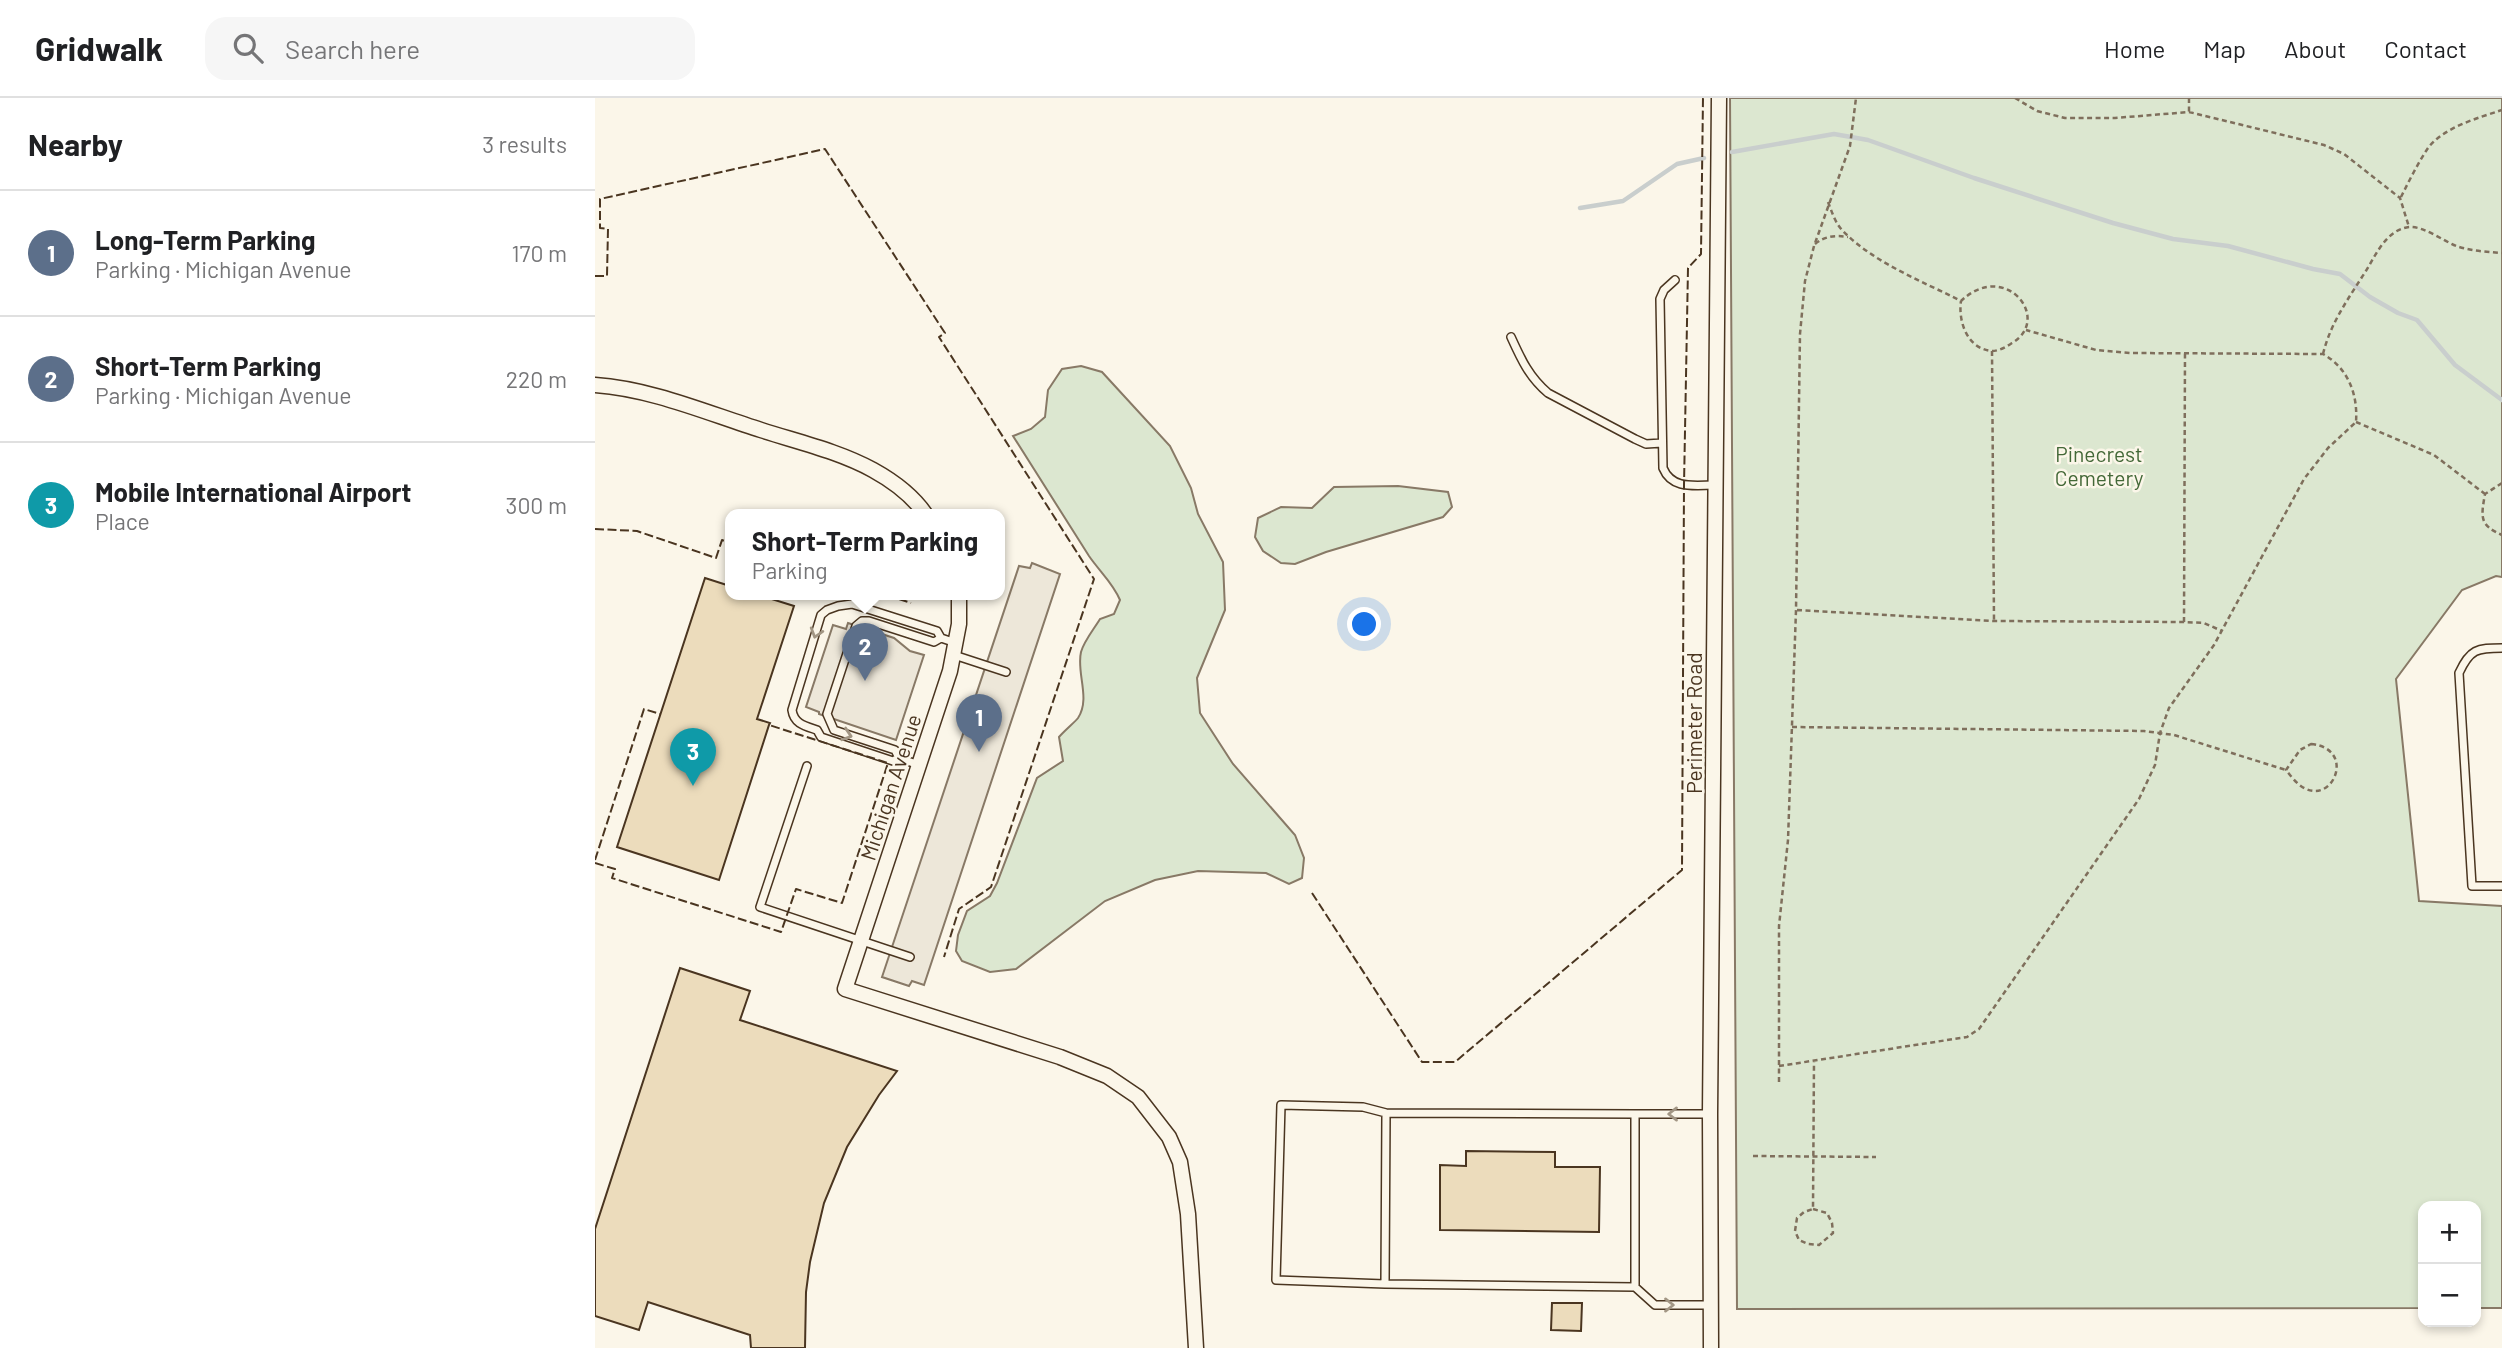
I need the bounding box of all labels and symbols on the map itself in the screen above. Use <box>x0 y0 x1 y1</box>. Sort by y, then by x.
park label: Pinecrest Cemetery <box>2055 441 2144 490</box>
your location <box>1347 607 1381 641</box>
pin: 2 <box>842 623 888 681</box>
one-way arrow <box>809 627 824 639</box>
street label: Perimeter Road <box>1681 652 1706 794</box>
pin: 1 <box>956 694 1002 752</box>
street label: Michigan Avenue <box>855 711 925 863</box>
one-way arrow <box>840 726 852 741</box>
pin: 3 <box>670 728 716 786</box>
one-way arrow <box>1667 1106 1678 1122</box>
one-way arrow <box>1664 1297 1675 1313</box>

